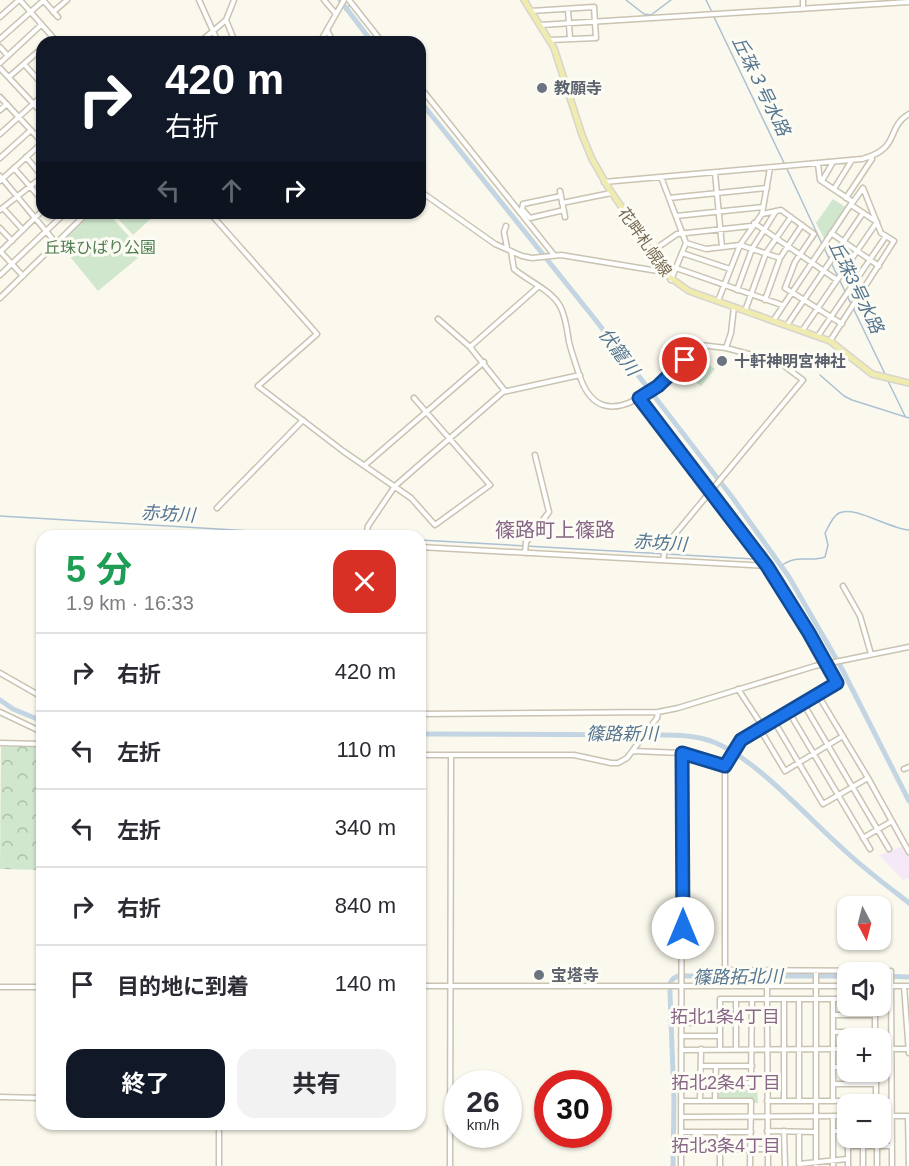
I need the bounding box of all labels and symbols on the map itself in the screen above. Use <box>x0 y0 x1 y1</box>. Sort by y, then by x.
water label: 丘珠３号水路 <box>728 33 795 141</box>
place label: 教願寺 <box>554 80 602 97</box>
marker: 教願寺 <box>535 81 549 95</box>
street label: 花畔札幌線 <box>615 204 675 280</box>
water label: 丘珠3号水路 <box>825 238 888 338</box>
park label: 丘珠ひばり公園 <box>44 239 156 256</box>
water label: 伏籠川 <box>595 324 644 381</box>
pin <box>659 334 710 385</box>
place label: 十軒神明宮神社 <box>734 352 846 370</box>
marker: 十軒神明宮神社 <box>715 354 729 368</box>
water label: 赤坊川 <box>141 503 197 526</box>
district label: 篠路町上篠路 <box>495 519 615 541</box>
water label: 赤坊川 <box>632 531 690 555</box>
water label: 篠路新川 <box>586 724 660 744</box>
position arrow <box>651 896 715 960</box>
north arrow <box>837 896 891 950</box>
water label: 篠路拓北川 <box>693 966 785 988</box>
place label: 宝塔寺 <box>551 967 599 984</box>
marker: 宝塔寺 <box>532 968 546 982</box>
district label: 拓北1条4丁目 <box>670 1007 780 1027</box>
speed limit sign: 30 <box>534 1070 612 1148</box>
district label: 拓北2条4丁目 <box>671 1073 781 1093</box>
district label: 拓北3条4丁目 <box>671 1136 781 1156</box>

